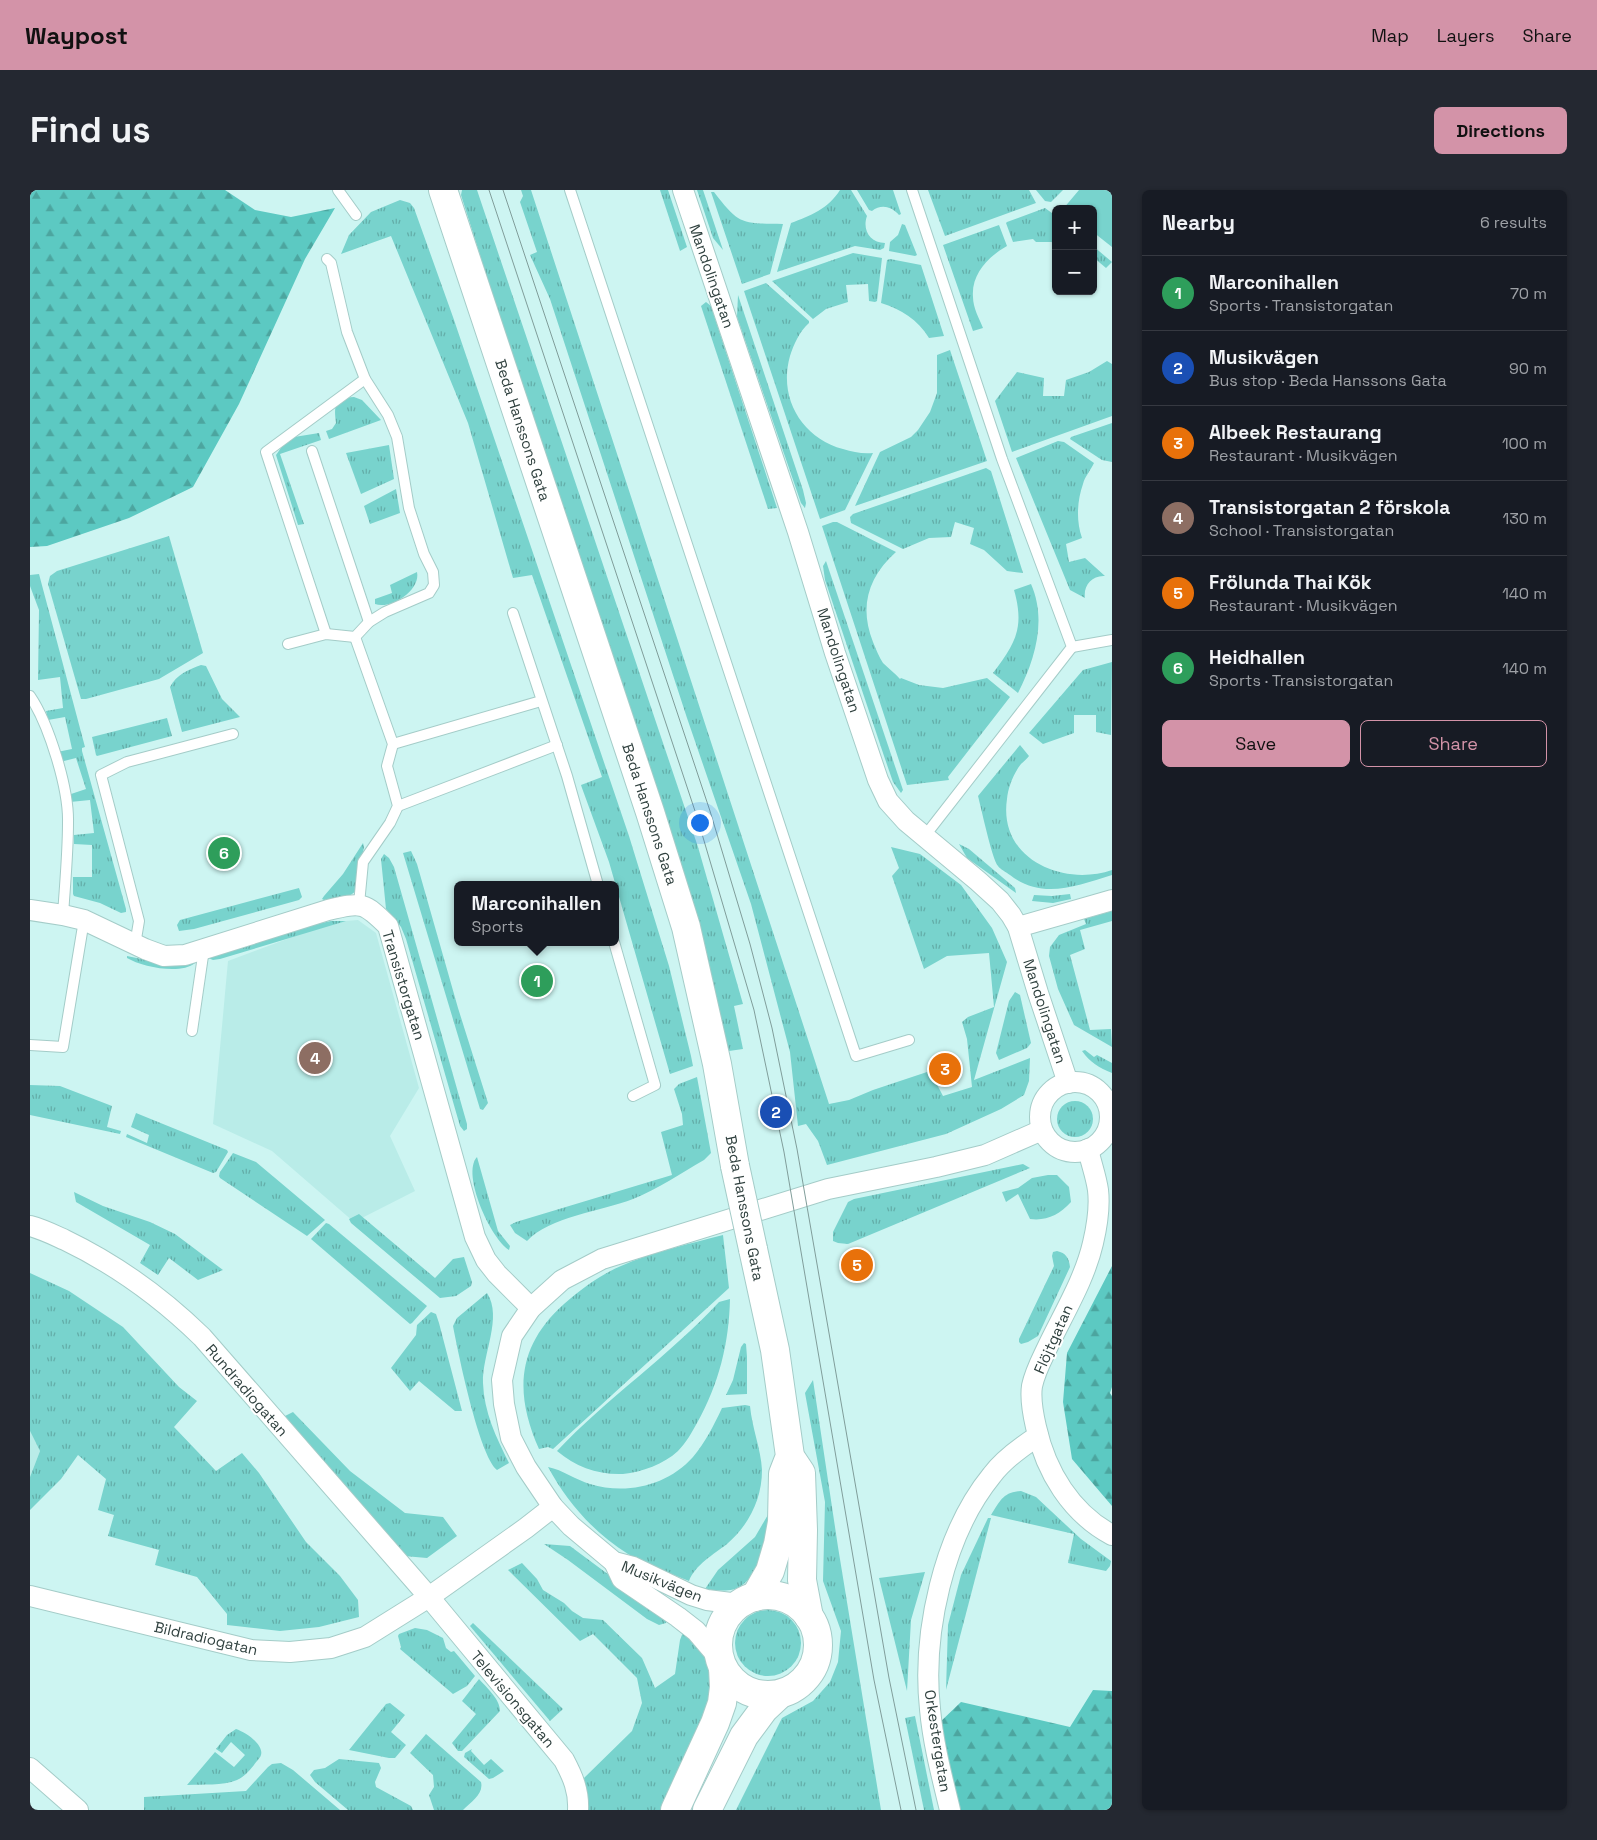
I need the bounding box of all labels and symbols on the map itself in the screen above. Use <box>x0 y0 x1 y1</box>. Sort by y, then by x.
street label: Mandolingatan <box>685 222 739 330</box>
street label: Beda Hanssons Gata <box>491 357 555 504</box>
street label: Mandolingatan <box>813 605 865 715</box>
street label: Beda Hanssons Gata <box>618 741 682 888</box>
your location <box>687 810 713 836</box>
pin: 6 <box>208 834 240 872</box>
street label: Transistorgatan <box>378 928 430 1042</box>
street label: Mandolingatan <box>1019 956 1071 1066</box>
pin: 1 <box>521 962 553 1000</box>
pin: 4 <box>299 1039 331 1077</box>
pin: 3 <box>929 1050 961 1088</box>
pin: 2 <box>760 1093 792 1131</box>
street label: Beda Hanssons Gata <box>722 1133 769 1283</box>
pin: 5 <box>841 1246 873 1284</box>
street label: Flöjtgatan <box>1029 1301 1077 1377</box>
street label: Rundradiogatan <box>202 1340 292 1440</box>
street label: Musikvägen <box>619 1556 705 1606</box>
street label: Bildradiogatan <box>152 1617 260 1659</box>
street label: Televisionsgatan <box>467 1647 559 1751</box>
street label: Orkestergatan <box>921 1688 955 1794</box>

